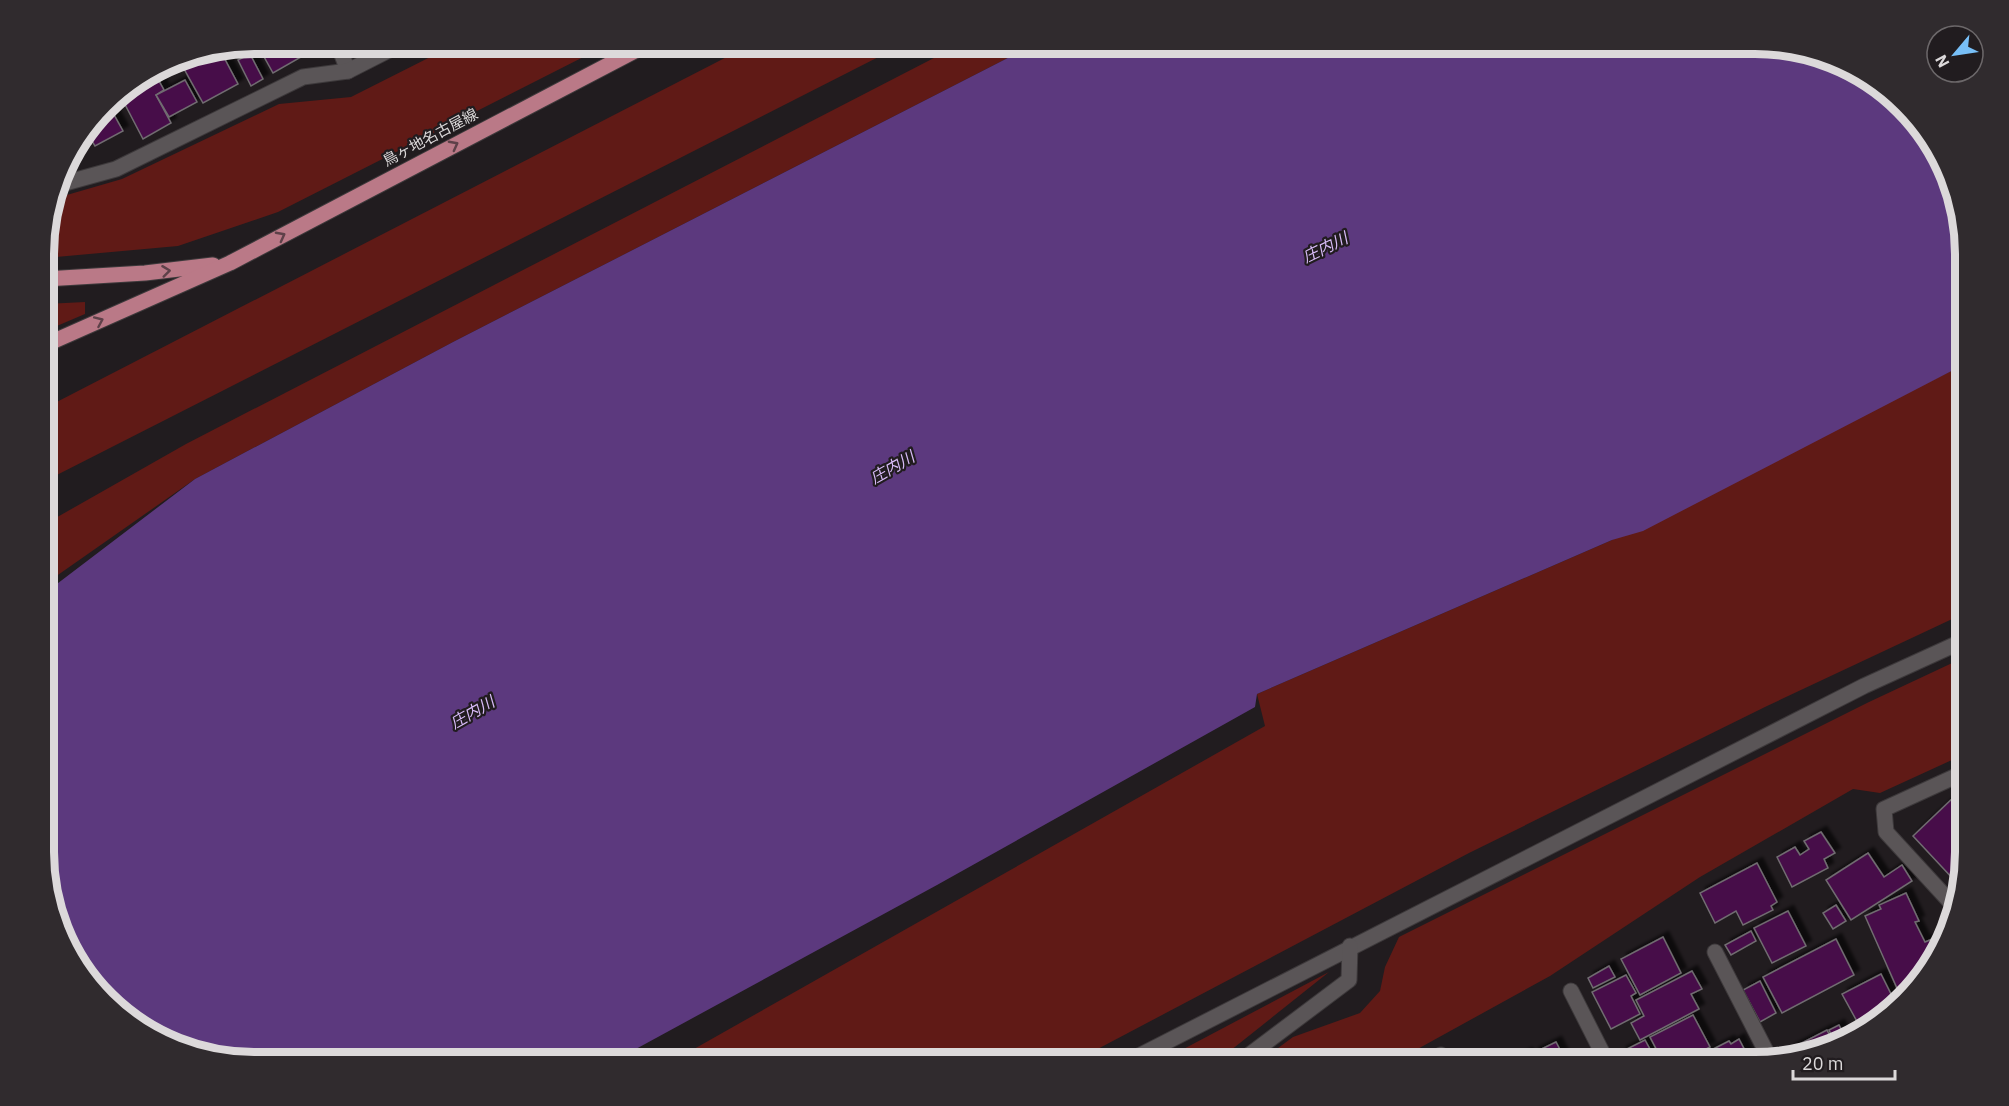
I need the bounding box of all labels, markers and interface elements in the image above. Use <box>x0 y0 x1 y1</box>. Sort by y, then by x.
north arrow <box>1925 24 1985 84</box>
text: N <box>1930 51 1953 71</box>
street label: 鳥ヶ地名古屋線 <box>379 104 481 170</box>
one-way arrow <box>448 141 458 152</box>
water label: 庄内川 <box>1299 227 1353 267</box>
one-way arrow <box>275 232 286 243</box>
one-way arrow <box>162 265 171 277</box>
one-way arrow <box>92 316 103 328</box>
water label: 庄内川 <box>866 445 920 488</box>
water label: 庄内川 <box>446 690 500 733</box>
scale bar <box>1793 1043 1895 1081</box>
text: 20 m <box>1802 1052 1844 1075</box>

